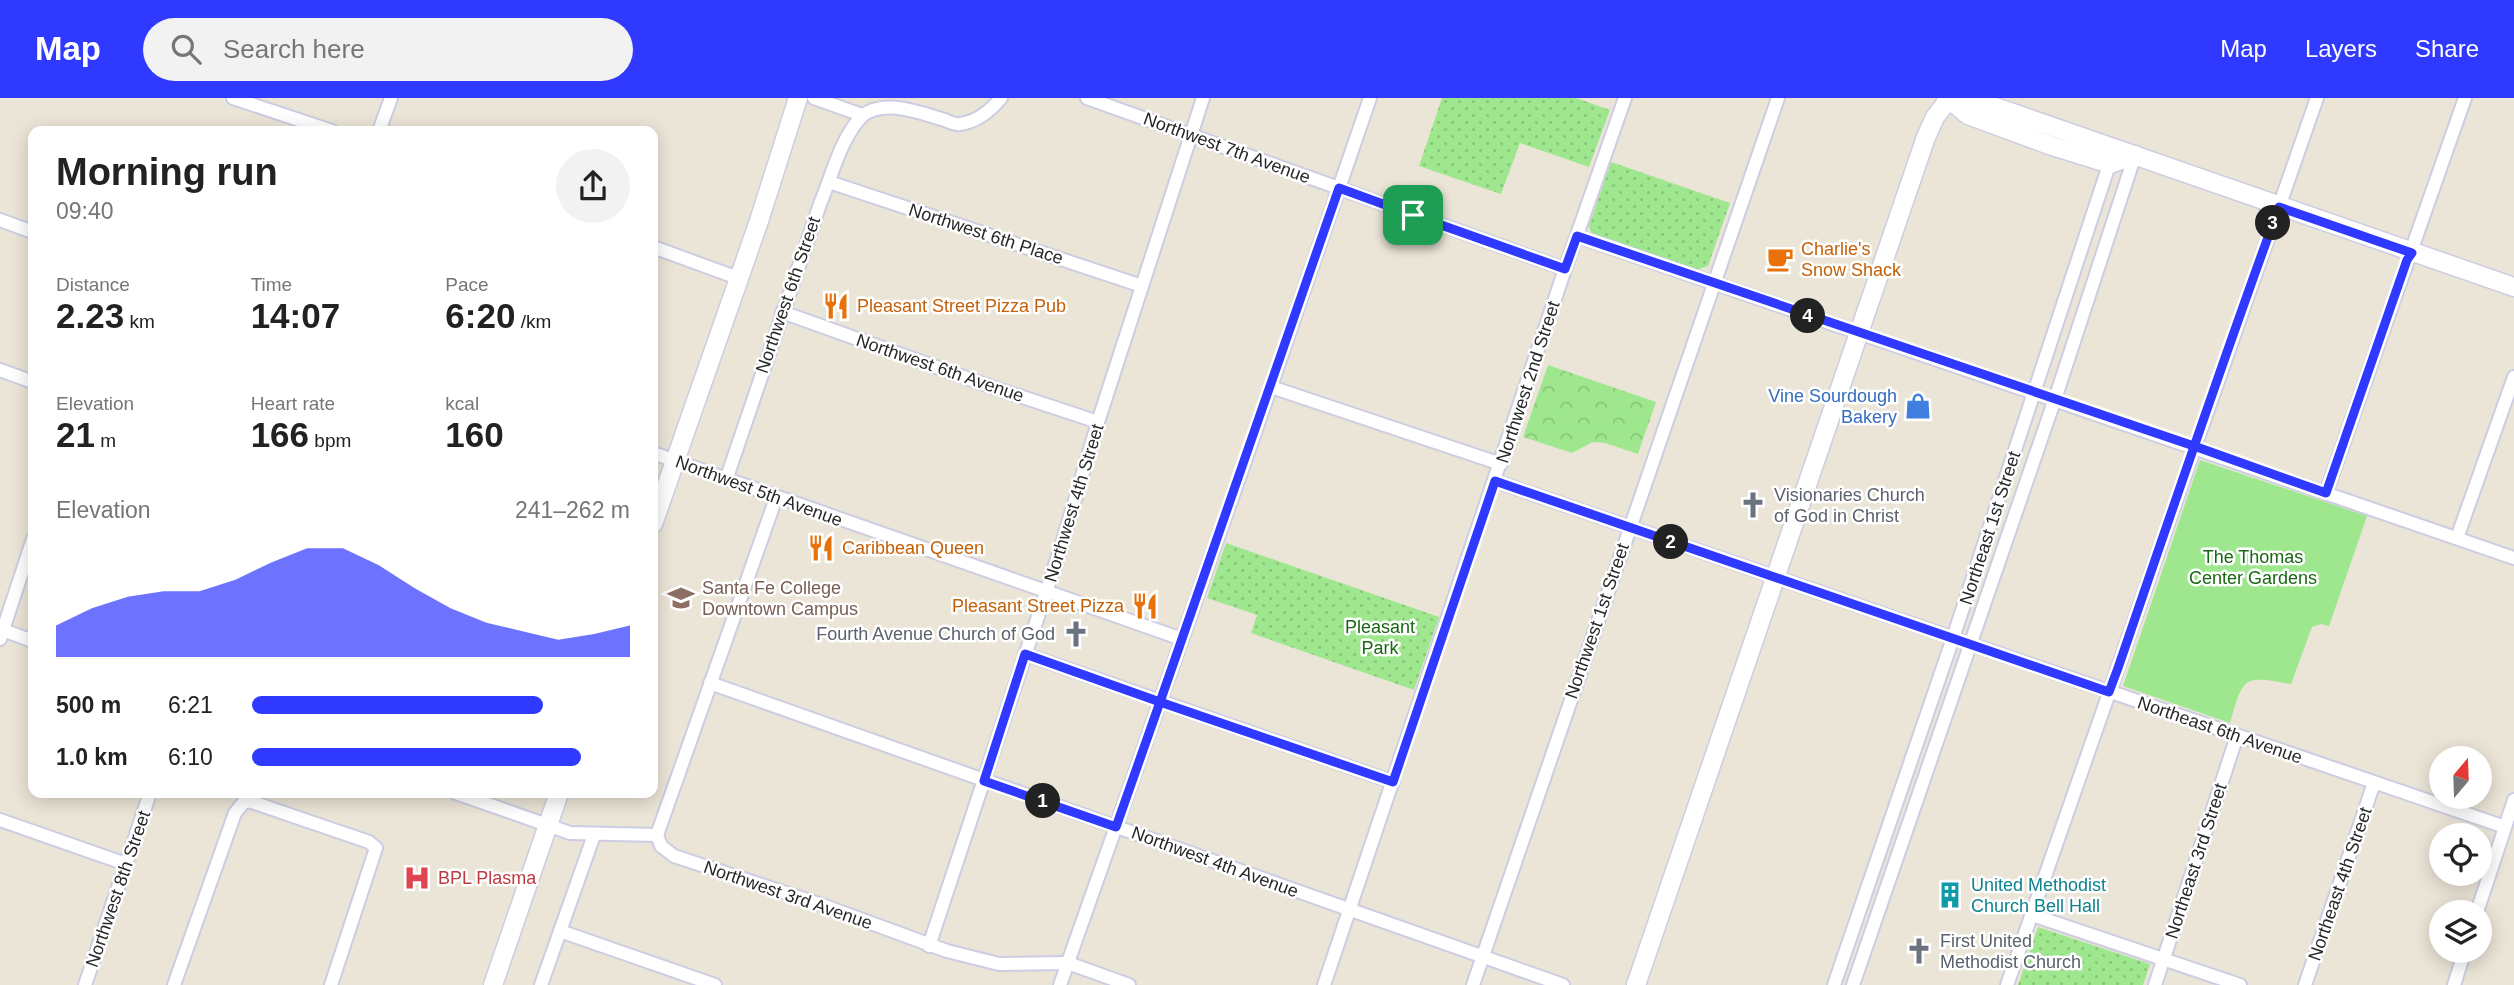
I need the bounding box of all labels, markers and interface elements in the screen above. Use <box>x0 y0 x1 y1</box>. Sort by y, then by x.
search box <box>143 18 633 81</box>
text: Map <box>35 30 101 67</box>
icon: search <box>167 30 205 68</box>
text: Search here <box>223 34 365 64</box>
text: Map <box>2220 35 2267 62</box>
text: Layers <box>2305 35 2377 62</box>
text: Share <box>2415 35 2479 62</box>
street label: Northwest 7th Avenue <box>1141 109 1313 187</box>
button: share <box>556 149 630 223</box>
text: Morning run <box>56 151 278 193</box>
pin <box>1383 185 1443 245</box>
icon: arrive <box>1394 196 1432 234</box>
text: 09:40 <box>56 198 114 224</box>
street label: Northwest 6th Place <box>906 200 1066 268</box>
pin: 3 <box>2256 206 2290 240</box>
text: 3 <box>2267 212 2278 233</box>
street label: Northwest 6th Street <box>752 214 824 376</box>
place label: Charlie's Snow Shack <box>1801 239 1902 280</box>
cafe icon: Charlie's Snow Shack <box>1765 244 1795 274</box>
text: Distance <box>56 274 130 295</box>
text: Time <box>251 274 292 295</box>
text: Pace <box>445 274 489 295</box>
restaurant icon: Pleasant Street Pizza Pub <box>821 291 851 321</box>
text: 2.23 <box>56 296 124 335</box>
text: 14:07 <box>251 296 340 335</box>
text: 6:20 <box>445 296 515 335</box>
place label: Pleasant Street Pizza Pub <box>857 296 1066 316</box>
pin: 4 <box>1790 298 1826 333</box>
street label: Northwest 2nd Street <box>1492 299 1564 465</box>
text: 4 <box>1802 305 1813 326</box>
text: km <box>124 311 155 332</box>
text: /km <box>515 311 551 332</box>
street label: Northwest 6th Avenue <box>854 330 1026 406</box>
place label: Vine Sourdough Bakery <box>1768 386 1897 427</box>
shop icon: Vine Sourdough Bakery <box>1903 391 1933 421</box>
text: Elevation <box>56 393 134 414</box>
text: Heart rate <box>251 393 335 414</box>
text: kcal <box>445 393 479 414</box>
text: 21 <box>56 415 95 454</box>
text: 166 <box>251 415 309 454</box>
text: 160 <box>445 415 504 454</box>
street label: Northwest 4th Street <box>1040 422 1108 584</box>
text: m <box>95 430 116 451</box>
text: bpm <box>309 430 351 451</box>
street label: Northeast 1st Street <box>1956 449 2024 607</box>
street label: Northwest 5th Avenue <box>673 452 845 530</box>
place label: Visionaries Church of God in Christ <box>1774 485 1925 526</box>
church icon: Visionaries Church of God in Christ <box>1738 490 1768 520</box>
text: Elevation <box>56 497 151 523</box>
text: 241–262 m <box>515 497 630 523</box>
pin: 2 <box>1654 524 1688 560</box>
text: 2 <box>1665 531 1676 552</box>
restaurant icon: Caribbean Queen <box>806 533 836 563</box>
place label: Caribbean Queen <box>842 538 984 558</box>
street label: Northwest 1st Street <box>1561 541 1633 701</box>
park label: The Thomas Center Gardens <box>2189 547 2317 588</box>
place label: Santa Fe College Downtown Campus <box>702 578 858 619</box>
school or university icon: Santa Fe College Downtown Campus <box>666 583 696 613</box>
restaurant icon: Pleasant Street Pizza <box>1130 591 1160 621</box>
place label: Pleasant Street Pizza <box>952 596 1125 616</box>
park label: Pleasant Park <box>1345 617 1415 658</box>
church icon: Fourth Avenue Church of God <box>1061 619 1091 649</box>
place label: Fourth Avenue Church of God <box>816 624 1055 644</box>
text: 500 m <box>56 692 121 718</box>
text: 6:21 <box>168 692 213 718</box>
street label: Northeast 6th Avenue <box>2135 692 2305 768</box>
text: 1.0 km <box>56 744 128 770</box>
text: 6:10 <box>168 744 213 770</box>
north arrow <box>2429 746 2492 808</box>
map controls <box>2429 746 2492 963</box>
street label: Northeast 3rd Street <box>2161 781 2231 941</box>
pin: 1 <box>1026 784 1060 818</box>
text: 1 <box>1037 790 1048 811</box>
street label: Northeast 4th Street <box>2304 805 2376 963</box>
street label: Northwest 8th Street <box>82 808 154 970</box>
street label: Northwest 4th Avenue <box>1129 823 1301 901</box>
button: locate <box>2429 823 2492 886</box>
street label: Northwest 3rd Avenue <box>701 857 875 933</box>
hospital icon: BPL Plasma <box>402 863 432 893</box>
place label: BPL Plasma <box>438 868 537 888</box>
place label: United Methodist Church Bell Hall <box>1971 875 2106 916</box>
building icon: United Methodist Church Bell Hall <box>1935 880 1965 910</box>
button: layers <box>2429 900 2492 963</box>
place label: First United Methodist Church <box>1940 931 2081 972</box>
church icon: First United Methodist Church <box>1904 936 1934 966</box>

